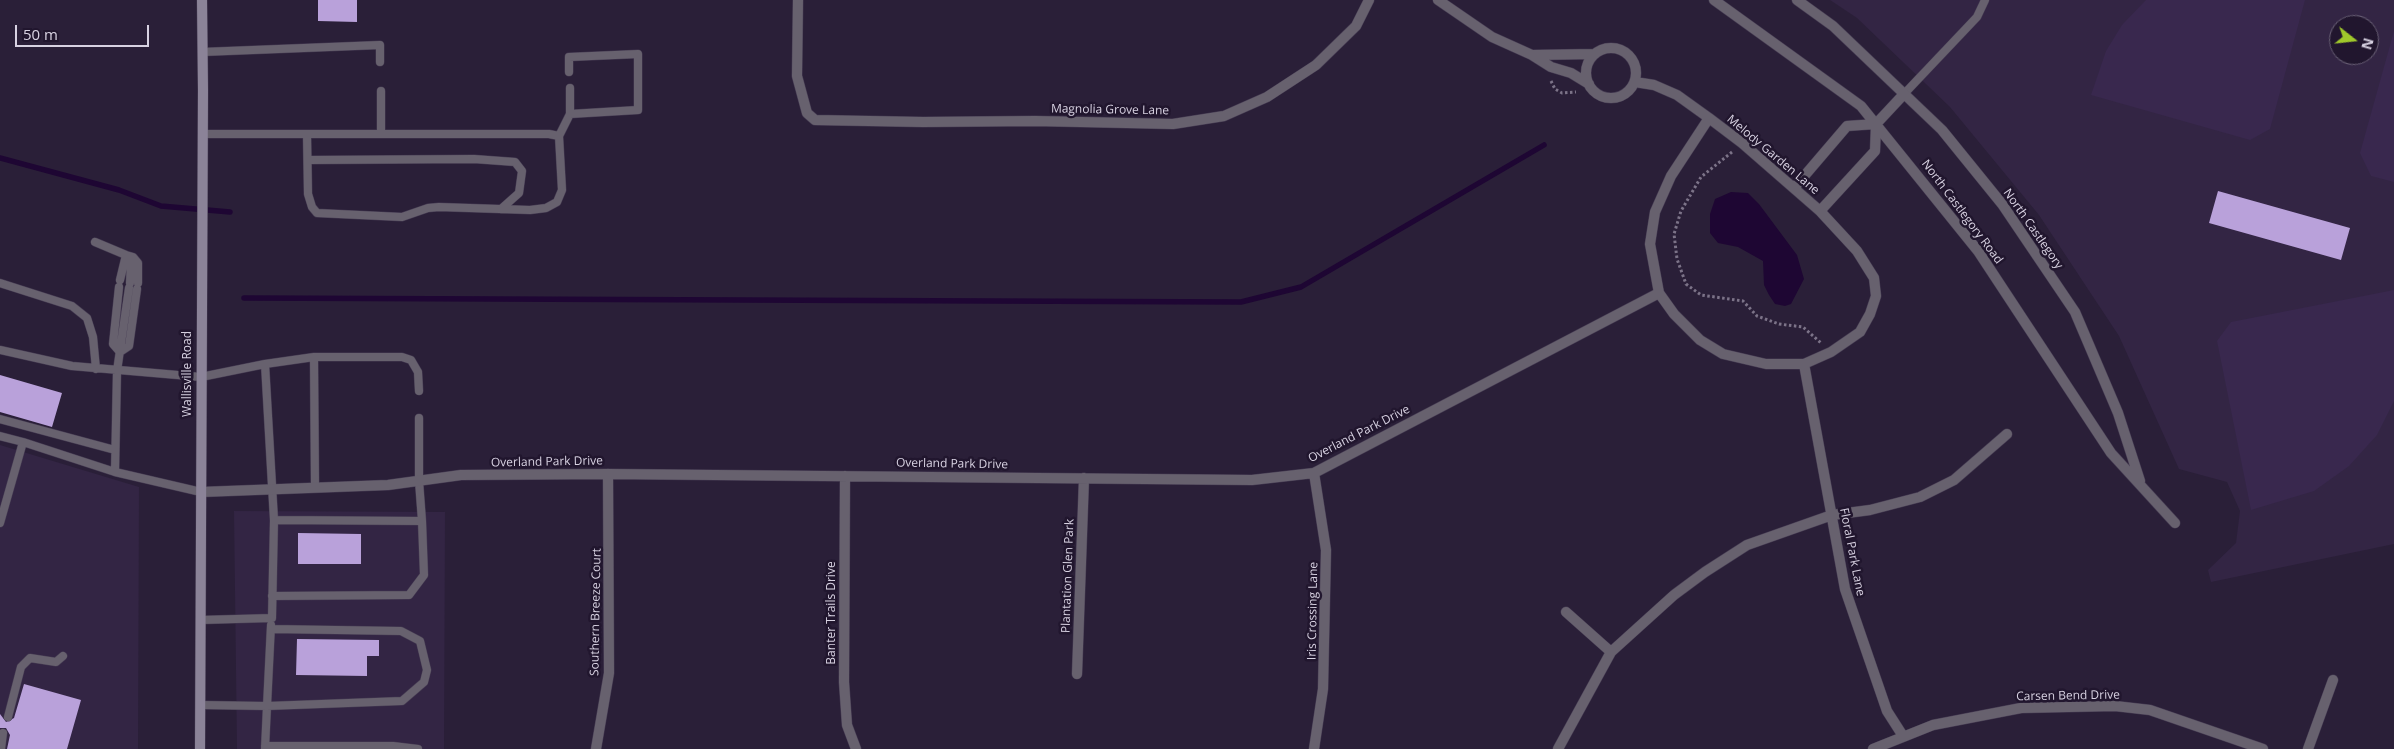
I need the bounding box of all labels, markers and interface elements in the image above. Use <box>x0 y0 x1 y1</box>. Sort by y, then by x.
scale bar <box>18 15 151 47</box>
north arrow <box>2329 15 2379 65</box>
text: 50 m <box>23 24 58 44</box>
text: N <box>2357 36 2379 52</box>
street label: Magnolia Grove Lane <box>1051 102 1169 118</box>
street label: Melody Garden Lane <box>1724 112 1822 198</box>
street label: North Castlegory Road <box>1918 157 2006 267</box>
street label: North Castlegory <box>2000 186 2066 272</box>
street label: Wallisville Road <box>181 331 195 417</box>
street label: Overland Park Drive <box>1306 402 1412 466</box>
street label: Overland Park Drive <box>491 454 603 470</box>
street label: Overland Park Drive <box>896 456 1008 472</box>
street label: Floral Park Lane <box>1836 507 1868 597</box>
street label: Plantation Glen Park <box>1059 519 1077 633</box>
street label: Southern Breeze Court <box>588 548 604 676</box>
street label: Banter Trails Drive <box>825 561 839 665</box>
street label: Iris Crossing Lane <box>1305 562 1321 660</box>
street label: Carsen Bend Drive <box>2016 688 2120 704</box>

